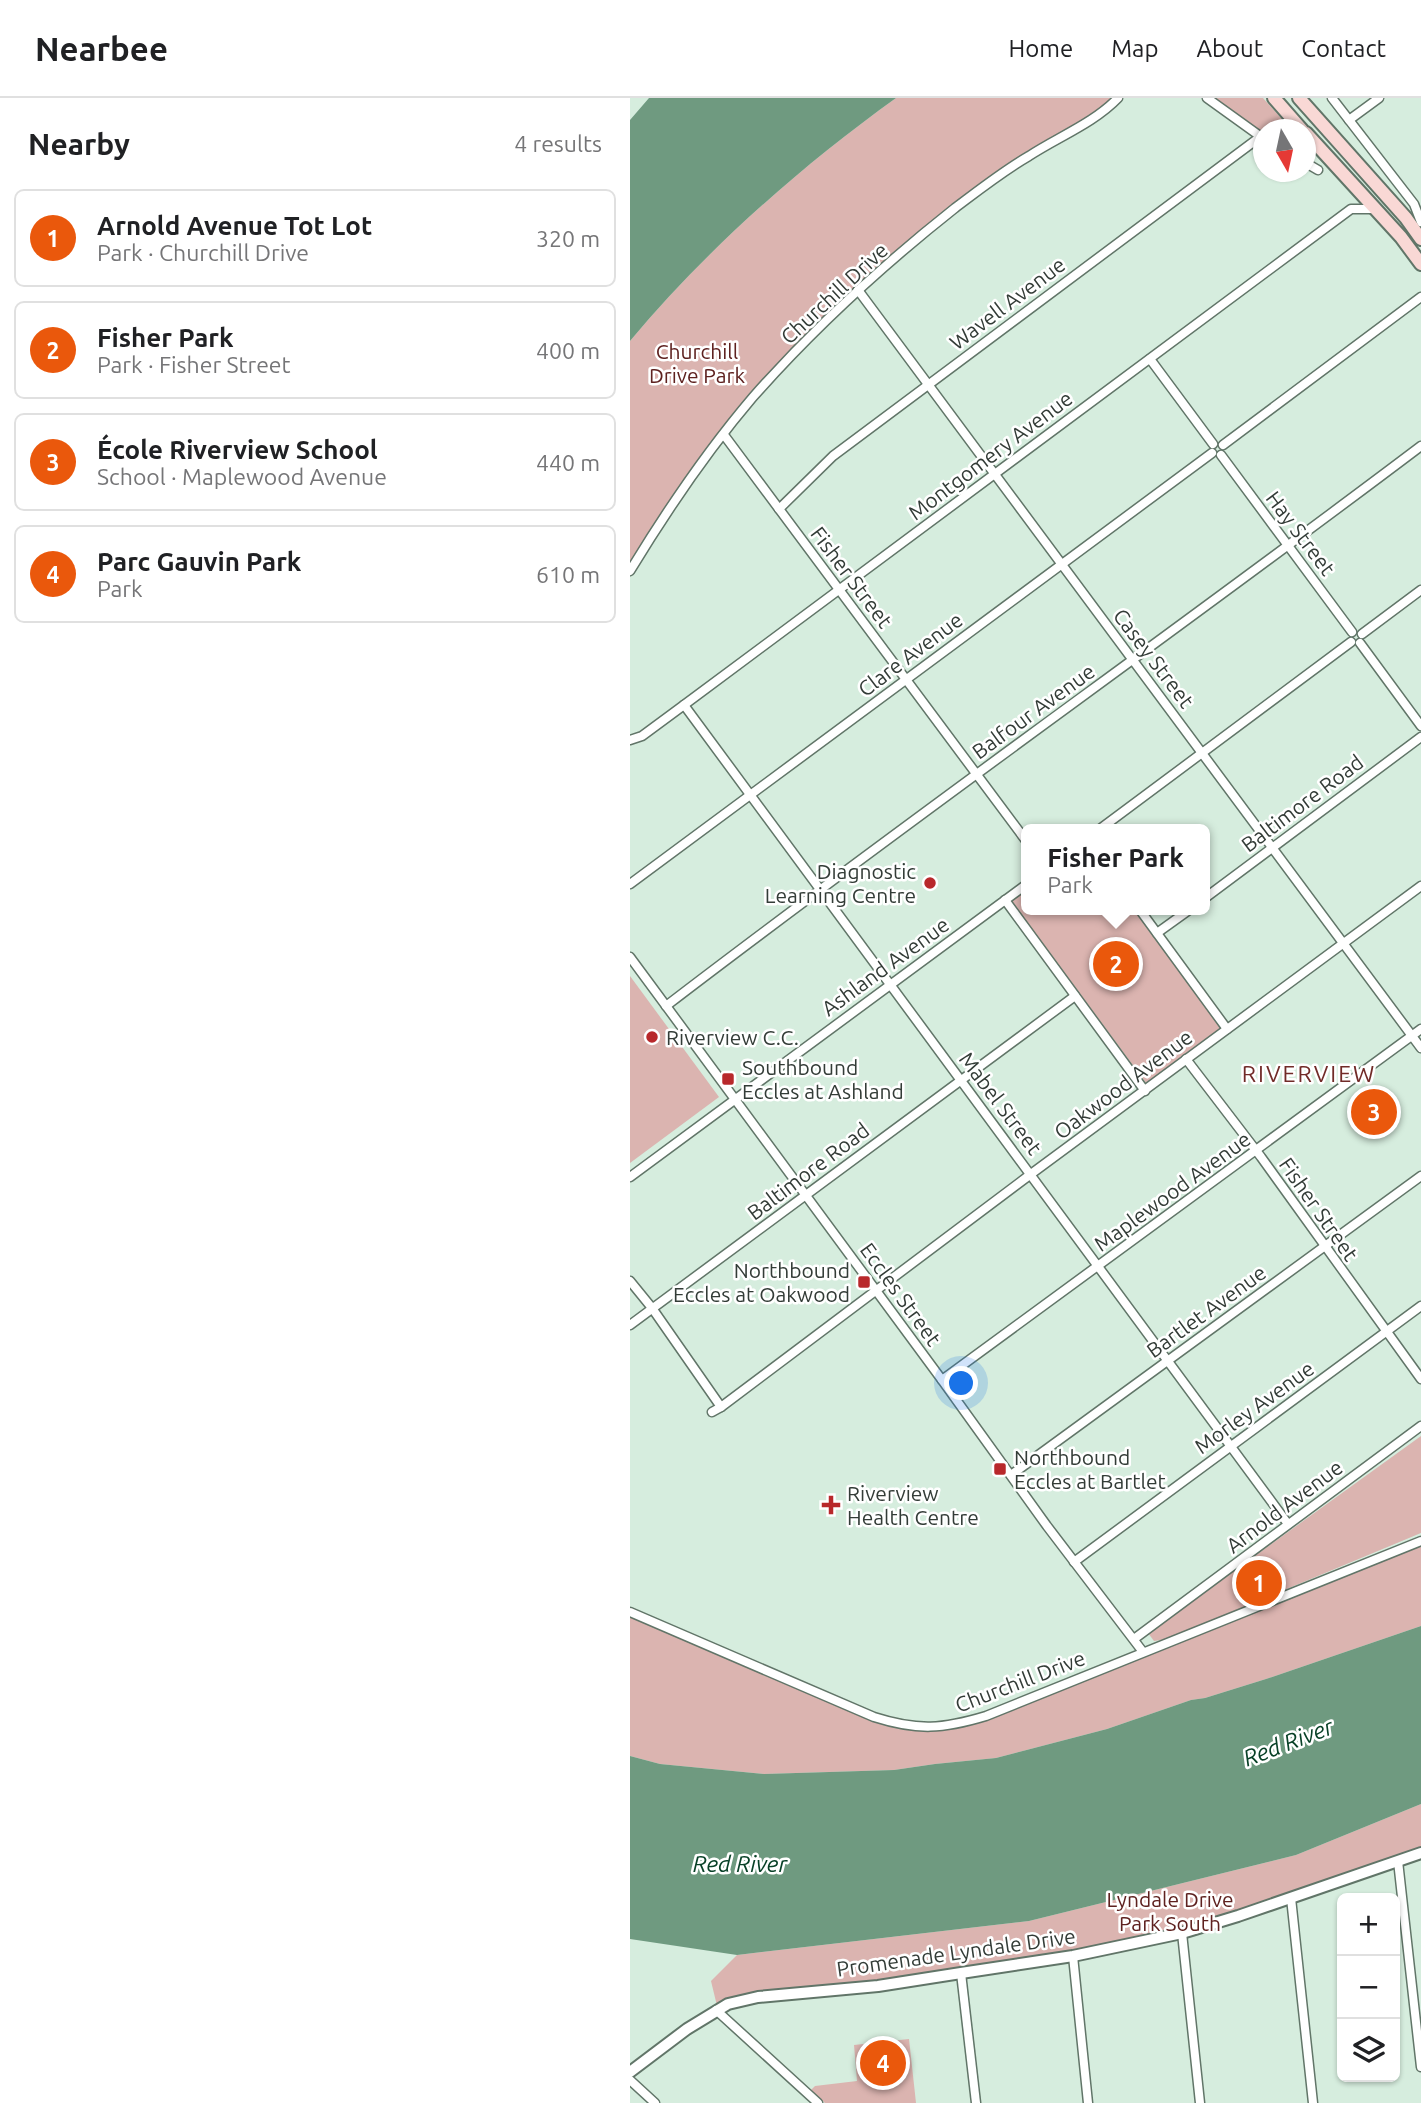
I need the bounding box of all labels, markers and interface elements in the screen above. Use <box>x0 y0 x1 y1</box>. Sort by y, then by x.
text: Nearbee <box>35 30 168 67</box>
text: Home <box>1008 35 1073 62</box>
text: Map <box>1111 35 1158 62</box>
text: About <box>1196 35 1263 62</box>
text: Contact <box>1301 35 1386 62</box>
north arrow <box>1253 119 1316 182</box>
text: Nearby <box>28 127 130 161</box>
text: 4 results <box>514 131 602 156</box>
text: Arnold Avenue Tot Lot <box>97 211 372 240</box>
text: 1 <box>47 226 59 251</box>
text: 320 m <box>536 226 600 251</box>
street label: Churchill Drive <box>776 237 892 349</box>
text: Park · Churchill Drive <box>97 240 309 265</box>
street label: Wavell Avenue <box>945 252 1069 354</box>
text: Fisher Park <box>97 323 234 352</box>
text: 2 <box>47 338 59 363</box>
text: 400 m <box>536 338 600 363</box>
park label: Churchill Drive Park <box>649 339 745 387</box>
text: Park · Fisher Street <box>97 352 291 377</box>
street label: Montgomery Avenue <box>903 386 1077 524</box>
text: École Riverview School <box>97 435 378 464</box>
text: 3 <box>47 450 59 475</box>
text: 440 m <box>536 450 600 475</box>
text: School · Maplewood Avenue <box>97 464 387 489</box>
street label: Hay Street <box>1262 486 1340 580</box>
street label: Fisher Street <box>806 522 898 632</box>
text: Parc Gauvin Park <box>97 547 301 576</box>
text: 4 <box>47 562 59 587</box>
text: 610 m <box>536 562 600 587</box>
text: Park <box>97 576 143 601</box>
street label: Casey Street <box>1109 604 1199 712</box>
street label: Clare Avenue <box>853 607 967 701</box>
street label: Balfour Avenue <box>967 659 1099 763</box>
street label: Baltimore Road <box>1236 749 1368 857</box>
popup <box>1021 824 1210 915</box>
text: Fisher Park <box>1047 843 1184 872</box>
place label: Diagnostic Learning Centre <box>765 859 916 907</box>
text: Park <box>1047 872 1093 897</box>
marker: Diagnostic Learning Centre <box>922 875 938 891</box>
street label: Ashland Avenue <box>817 912 953 1020</box>
pin: 2 <box>1093 938 1139 990</box>
street label: Oakwood Avenue <box>1049 1024 1197 1144</box>
place label: Riverview C.C. <box>666 1025 799 1049</box>
marker: Riverview C.C. <box>644 1029 660 1045</box>
street label: Mabel Street <box>955 1047 1047 1159</box>
place label: Southbound Eccles at Ashland <box>742 1055 904 1103</box>
district label: RIVERVIEW <box>1242 1061 1376 1086</box>
marker: Southbound Eccles at Ashland <box>720 1071 736 1087</box>
pin: 3 <box>1351 1086 1397 1138</box>
street label: Baltimore Road <box>742 1117 874 1225</box>
street label: Maplewood Avenue <box>1089 1126 1255 1256</box>
street label: Fisher Street <box>1275 1153 1363 1265</box>
street label: Eccles Street <box>856 1238 946 1350</box>
place label: Northbound Eccles at Oakwood <box>673 1258 850 1306</box>
street label: Bartlet Avenue <box>1142 1260 1270 1362</box>
marker: Northbound Eccles at Oakwood <box>856 1274 872 1290</box>
street label: Morley Avenue <box>1190 1356 1318 1458</box>
your location <box>944 1366 978 1400</box>
place label: Northbound Eccles at Bartlet <box>1014 1445 1166 1493</box>
street label: Arnold Avenue <box>1221 1455 1347 1557</box>
marker: Northbound Eccles at Bartlet <box>992 1461 1008 1477</box>
place label: Riverview Health Centre <box>847 1481 979 1529</box>
marker: Riverview Health Centre <box>821 1495 841 1515</box>
pin: 1 <box>1236 1557 1282 1609</box>
street label: Churchill Drive <box>952 1645 1088 1717</box>
water label: Red River <box>1239 1713 1338 1771</box>
water label: Red River <box>693 1851 788 1876</box>
park label: Lyndale Drive Park South <box>1106 1887 1234 1935</box>
map controls <box>1337 1893 1400 2082</box>
button: + <box>1337 1893 1400 1956</box>
street label: Promenade Lyndale Drive <box>835 1923 1077 1981</box>
button: − <box>1337 1956 1400 2019</box>
button: layers <box>1337 2019 1400 2082</box>
pin: 4 <box>860 2037 906 2089</box>

